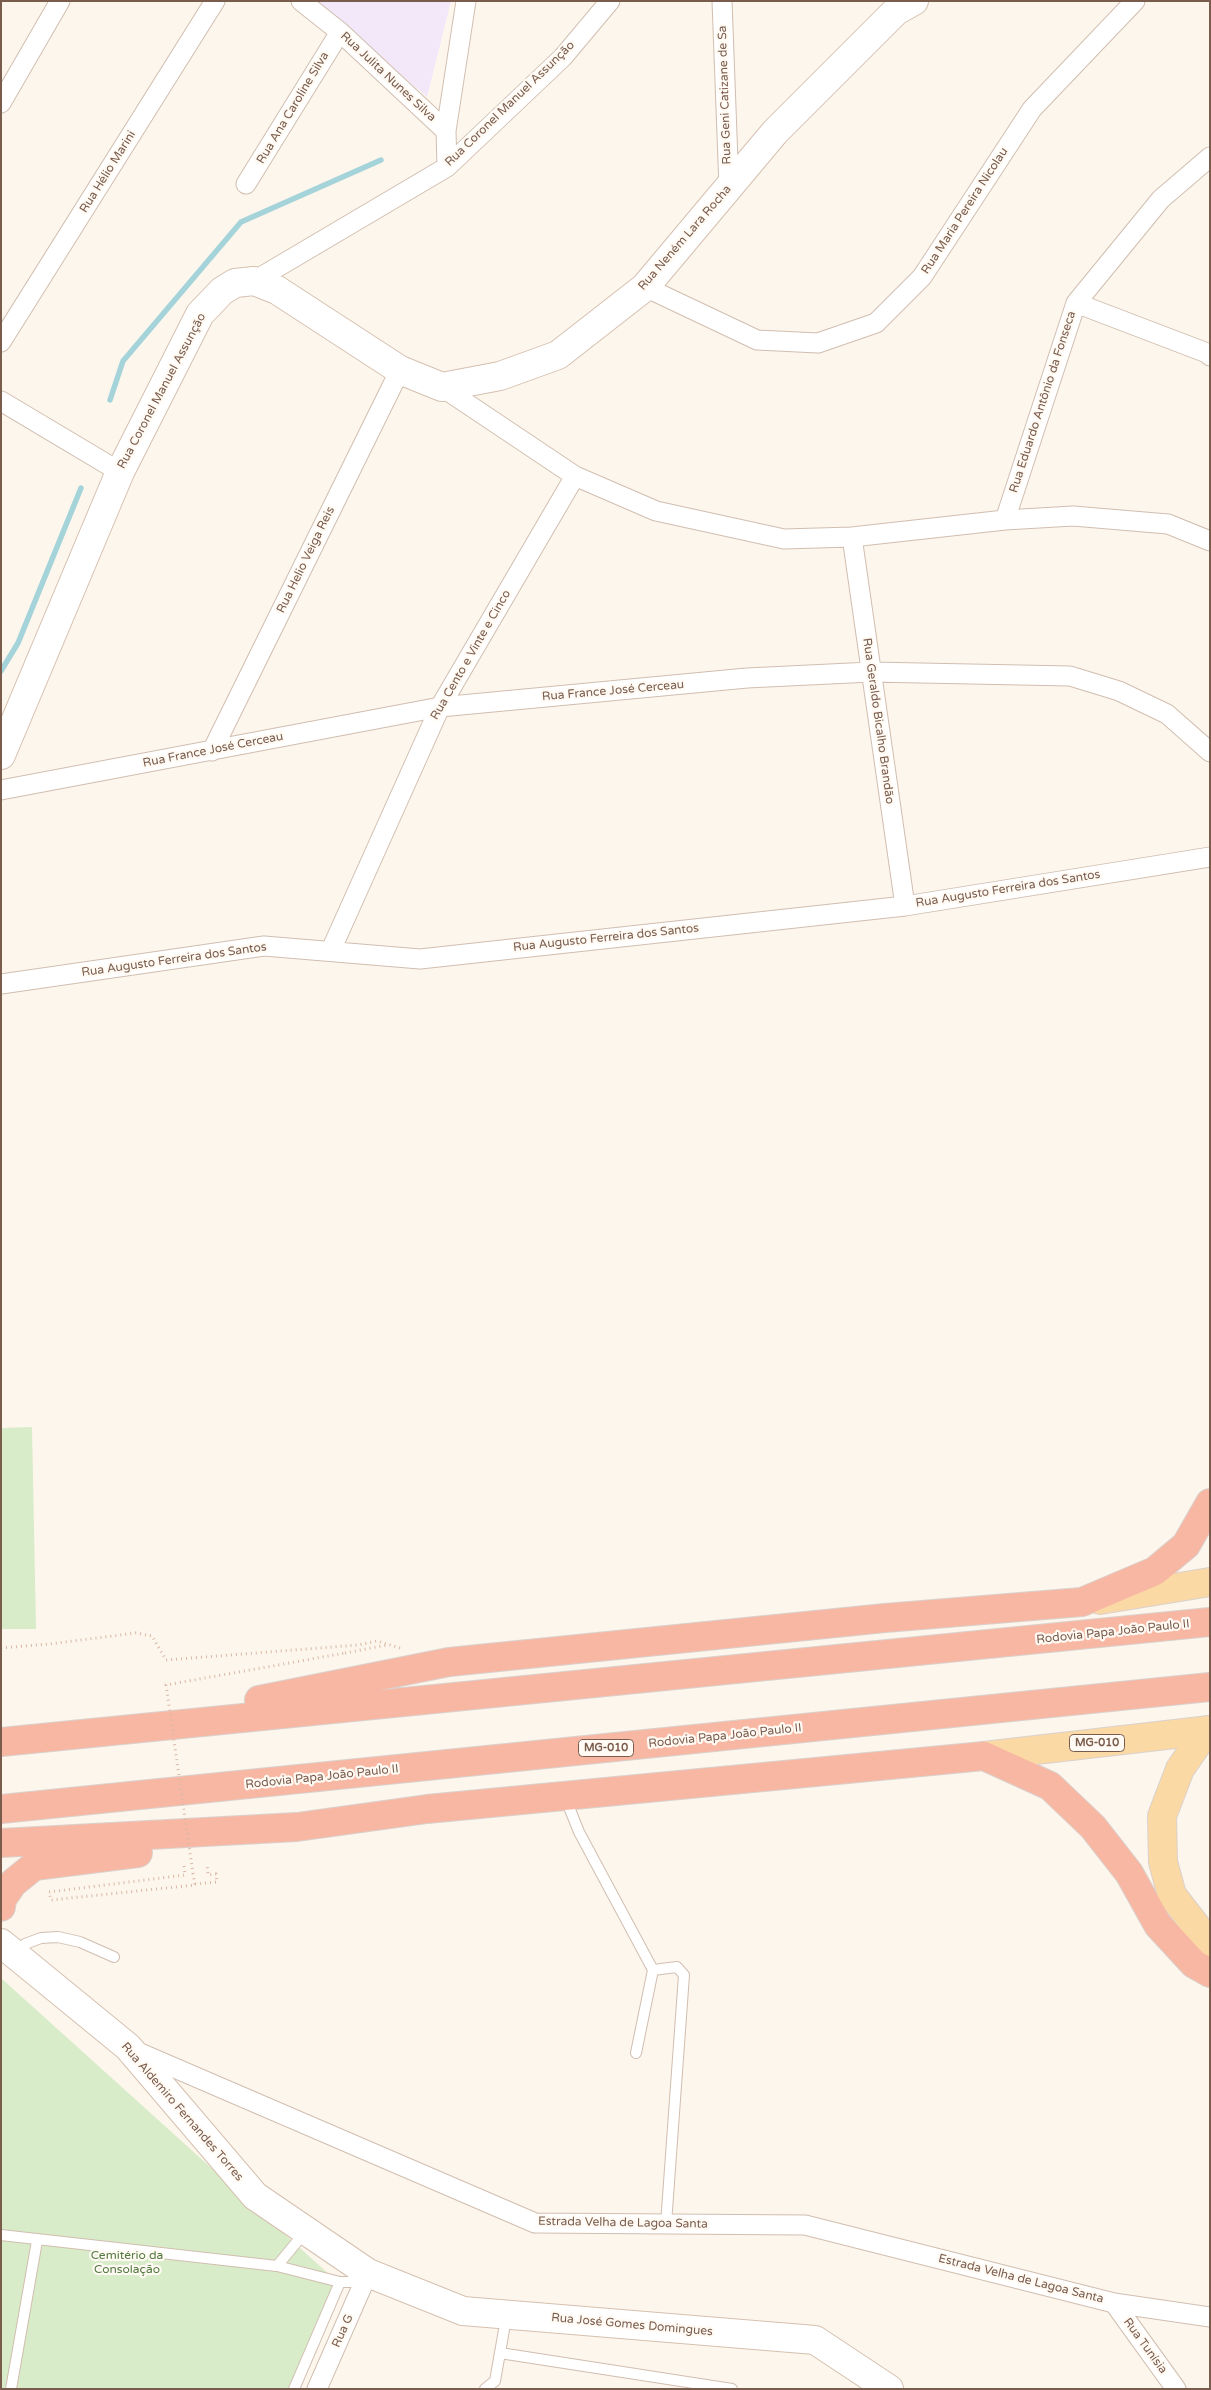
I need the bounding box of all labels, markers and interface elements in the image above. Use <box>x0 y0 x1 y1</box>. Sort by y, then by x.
street label: Rua Geni Catizane de Sa <box>715 25 735 165</box>
street label: Rua Julita Nunes Silva <box>337 29 439 125</box>
street label: Rua Coronel Manuel Assunção <box>442 38 578 170</box>
street label: Rua Ana Caroline Silva <box>254 49 332 167</box>
street label: Rua Hélio Marini <box>77 128 139 216</box>
street label: Rua Maria Pereira Nicolau <box>919 145 1011 277</box>
street label: Rua Neném Lara Rocha <box>635 182 735 294</box>
street label: Rua Eduardo Antônio da Fonseca <box>1007 309 1079 495</box>
street label: Rua Coronel Manuel Assunção <box>115 311 209 471</box>
street label: Rua Helio Veiga Reis <box>274 504 338 616</box>
street label: Rua Cento e Vinte e Cinco <box>428 587 514 723</box>
street label: Rua Geraldo Bicalho Brandão <box>859 637 897 805</box>
street label: Rua France José Cerceau <box>541 678 685 704</box>
street label: Rua France José Cerceau <box>142 729 284 771</box>
street label: Rua Augusto Ferreira dos Santos <box>915 867 1101 911</box>
street label: Rua Augusto Ferreira dos Santos <box>512 921 700 955</box>
street label: Rua Augusto Ferreira dos Santos <box>81 940 267 980</box>
street label: Rodovia Papa João Paulo II <box>1036 1617 1190 1647</box>
street label: Rodovia Papa João Paulo II <box>648 1721 802 1751</box>
road number: MG-010 <box>1070 1735 1124 1752</box>
road number: MG-010 <box>578 1740 634 1756</box>
street label: Rodovia Papa João Paulo II <box>245 1762 399 1792</box>
street label: Rua Aldemiro Fernandes Torres <box>118 2040 246 2184</box>
street label: Estrada Velha de Lagoa Santa <box>538 2214 708 2232</box>
park label: Cemitério da Consolação <box>91 2249 163 2277</box>
street label: Estrada Velha de Lagoa Santa <box>937 2251 1105 2307</box>
street label: Rua José Gomes Domingues <box>551 2311 713 2339</box>
street label: Rua G <box>329 2312 357 2350</box>
street label: Rua Tunísia <box>1120 2315 1170 2377</box>

